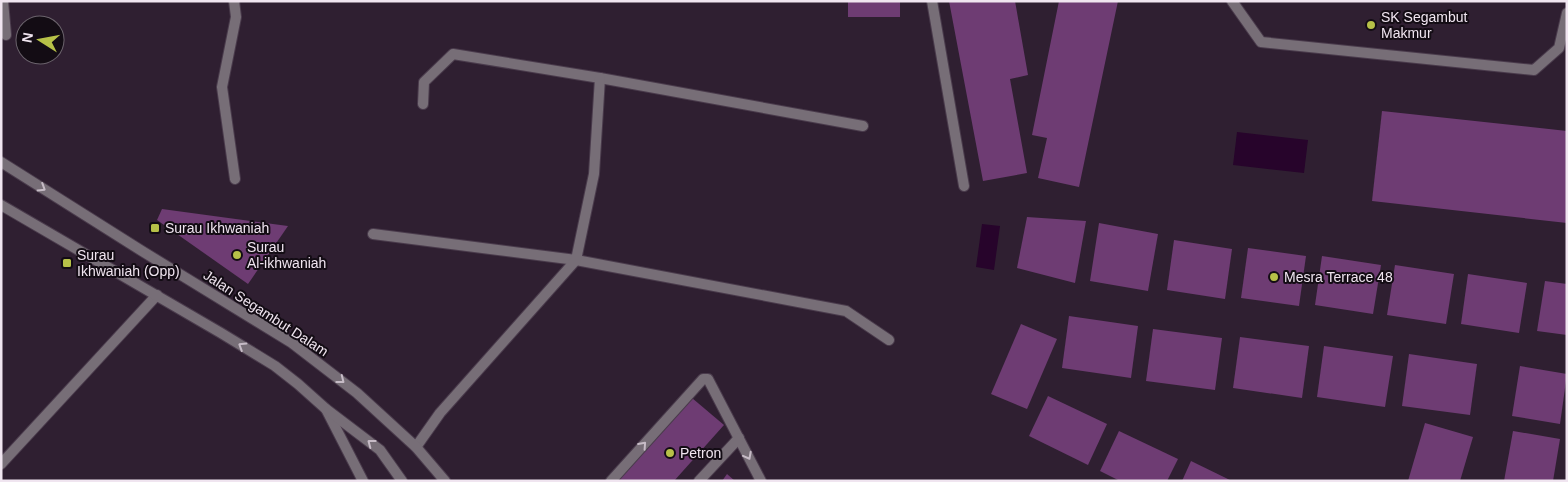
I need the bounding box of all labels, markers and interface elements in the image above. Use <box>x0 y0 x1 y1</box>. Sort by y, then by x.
place label: SK Segambut Makmur <box>1381 9 1467 41</box>
north arrow <box>15 15 65 65</box>
marker: SK Segambut Makmur <box>1365 19 1377 31</box>
text: N <box>18 31 36 44</box>
one-way arrow <box>37 182 46 191</box>
place label: Surau Ikhwaniah <box>165 220 269 236</box>
marker: Surau Ikhwaniah <box>149 222 161 234</box>
place label: Surau Al-ikhwaniah <box>247 239 326 271</box>
place label: Surau Ikhwaniah (Opp) <box>77 247 180 279</box>
marker: Surau Al-ikhwaniah <box>231 249 243 261</box>
marker: Surau Ikhwaniah (Opp) <box>61 257 73 269</box>
street label: Jalan Segambut Dalam <box>201 267 331 359</box>
place label: Mesra Terrace 48 <box>1284 269 1393 285</box>
marker: Mesra Terrace 48 <box>1268 271 1280 283</box>
one-way arrow <box>238 342 247 352</box>
one-way arrow <box>335 374 345 383</box>
one-way arrow <box>368 440 377 449</box>
one-way arrow <box>637 441 646 450</box>
place label: Petron <box>680 445 721 461</box>
marker: Petron <box>664 447 676 459</box>
one-way arrow <box>742 451 752 460</box>

